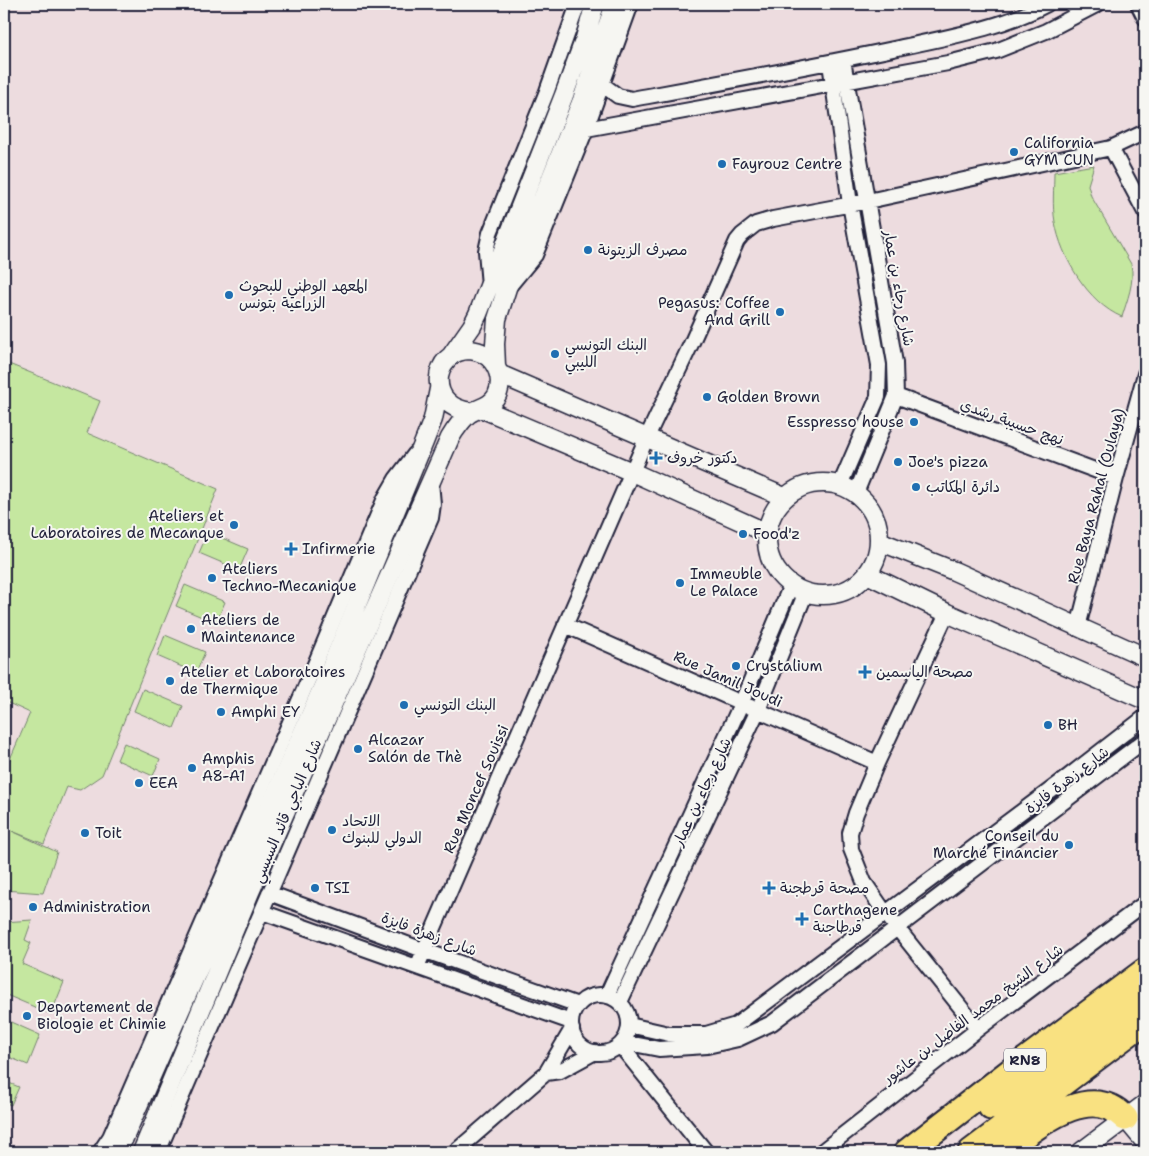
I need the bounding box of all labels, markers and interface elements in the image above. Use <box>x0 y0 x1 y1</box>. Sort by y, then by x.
place label: California GYM CUN <box>1024 133 1094 170</box>
marker: California GYM CUN <box>1008 146 1020 158</box>
place label: Fayrouz Centre <box>732 154 842 174</box>
marker: Fayrouz Centre <box>716 158 728 170</box>
street label: شارع رجاء بن عمار <box>879 227 919 348</box>
place label: مصرف الزيتونة <box>598 240 688 260</box>
marker: مصرف الزيتونة <box>582 244 594 256</box>
place label: المعهد الوطني للبحوث الزراعية بتونس <box>239 276 368 313</box>
marker: المعهد الوطني للبحوث الزراعية بتونس <box>223 289 235 301</box>
place label: Pegasus: Coffee And Grill <box>658 293 770 330</box>
marker: Pegasus: Coffee And Grill <box>774 306 786 318</box>
place label: البنك التونسي الليبي <box>565 335 647 375</box>
marker: البنك التونسي الليبي <box>549 348 561 360</box>
place label: Golden Brown <box>717 387 820 407</box>
marker: Golden Brown <box>701 391 713 403</box>
street label: نهج حسيبة رشدي <box>957 394 1066 451</box>
street label: Rue Baya Rahal (Oulaya) <box>1063 406 1129 586</box>
place label: Esspresso house <box>787 412 904 432</box>
marker: Esspresso house <box>908 416 920 428</box>
place label: دكتور خروف <box>667 448 738 468</box>
marker: دكتور خروف <box>649 451 663 465</box>
place label: Joe's pizza <box>908 452 988 472</box>
marker: Joe's pizza <box>892 456 904 468</box>
place label: دائرة المكاتب <box>926 477 1000 497</box>
marker: دائرة المكاتب <box>910 481 922 493</box>
place label: Ateliers et Laboratoires de Mecanque <box>30 506 224 543</box>
marker: Ateliers et Laboratoires de Mecanque <box>228 519 240 531</box>
place label: Food'z <box>753 524 800 544</box>
marker: Food'z <box>737 528 749 540</box>
place label: Infirmerie <box>302 539 376 559</box>
marker: Infirmerie <box>284 542 298 556</box>
place label: Ateliers Techno-Mecanique <box>222 559 357 596</box>
place label: Immeuble Le Palace <box>690 564 762 601</box>
marker: Ateliers Techno-Mecanique <box>206 572 218 584</box>
marker: Immeuble Le Palace <box>674 577 686 589</box>
place label: Ateliers de Maintenance <box>201 610 296 647</box>
marker: Ateliers de Maintenance <box>185 623 197 635</box>
street label: Rue Jamil Joudi <box>670 646 786 712</box>
place label: Crystalium <box>746 656 823 676</box>
marker: Crystalium <box>730 660 742 672</box>
place label: Atelier et Laboratoires de Thermique <box>180 662 345 699</box>
place label: مصحة الياسمين <box>876 662 973 682</box>
marker: مصحة الياسمين <box>858 665 872 679</box>
marker: Atelier et Laboratoires de Thermique <box>164 675 176 687</box>
place label: البنك التونسي <box>414 695 496 718</box>
marker: البنك التونسي <box>398 699 410 711</box>
place label: Amphi EY <box>231 702 300 722</box>
marker: Amphi EY <box>215 706 227 718</box>
place label: BH <box>1058 715 1078 735</box>
marker: BH <box>1042 719 1054 731</box>
street label: Rue Moncef Souissi <box>439 721 513 857</box>
place label: Alcazar Salón de Thè <box>368 730 462 767</box>
street label: شارع رجاء بن عمار <box>668 734 736 851</box>
street label: شارع الباجي قائد السبسي <box>248 736 329 887</box>
street label: شارع زهرة فايزة <box>1021 742 1113 818</box>
marker: Alcazar Salón de Thè <box>352 743 364 755</box>
place label: Amphis A8-A1 <box>202 749 255 786</box>
marker: Amphis A8-A1 <box>186 762 198 774</box>
place label: EEA <box>149 773 178 793</box>
marker: EEA <box>133 777 145 789</box>
place label: الاتحاد الدولي للبنوك <box>342 811 422 851</box>
place label: Toit <box>95 823 122 843</box>
marker: الاتحاد الدولي للبنوك <box>326 824 338 836</box>
place label: Conseil du Marché Financier <box>933 826 1059 863</box>
marker: Toit <box>79 827 91 839</box>
marker: Conseil du Marché Financier <box>1063 839 1075 851</box>
place label: TSI <box>325 878 350 898</box>
place label: مصحة قرطجنة <box>780 878 869 898</box>
marker: مصحة قرطجنة <box>762 881 776 895</box>
marker: TSI <box>309 882 321 894</box>
place label: Administration <box>43 897 150 917</box>
place label: Carthagene قرطاجنة <box>813 900 897 937</box>
marker: Administration <box>27 901 39 913</box>
street label: شارع زهرة فايزة <box>378 907 480 961</box>
marker: Carthagene قرطاجنة <box>795 912 809 926</box>
street label: شارع الشيخ محمد الفاضل بن عاشور <box>878 940 1067 1089</box>
place label: Departement de Biologie et Chimie <box>37 997 167 1034</box>
marker: Departement de Biologie et Chimie <box>21 1010 33 1022</box>
road number: RN8 <box>1004 1048 1046 1072</box>

